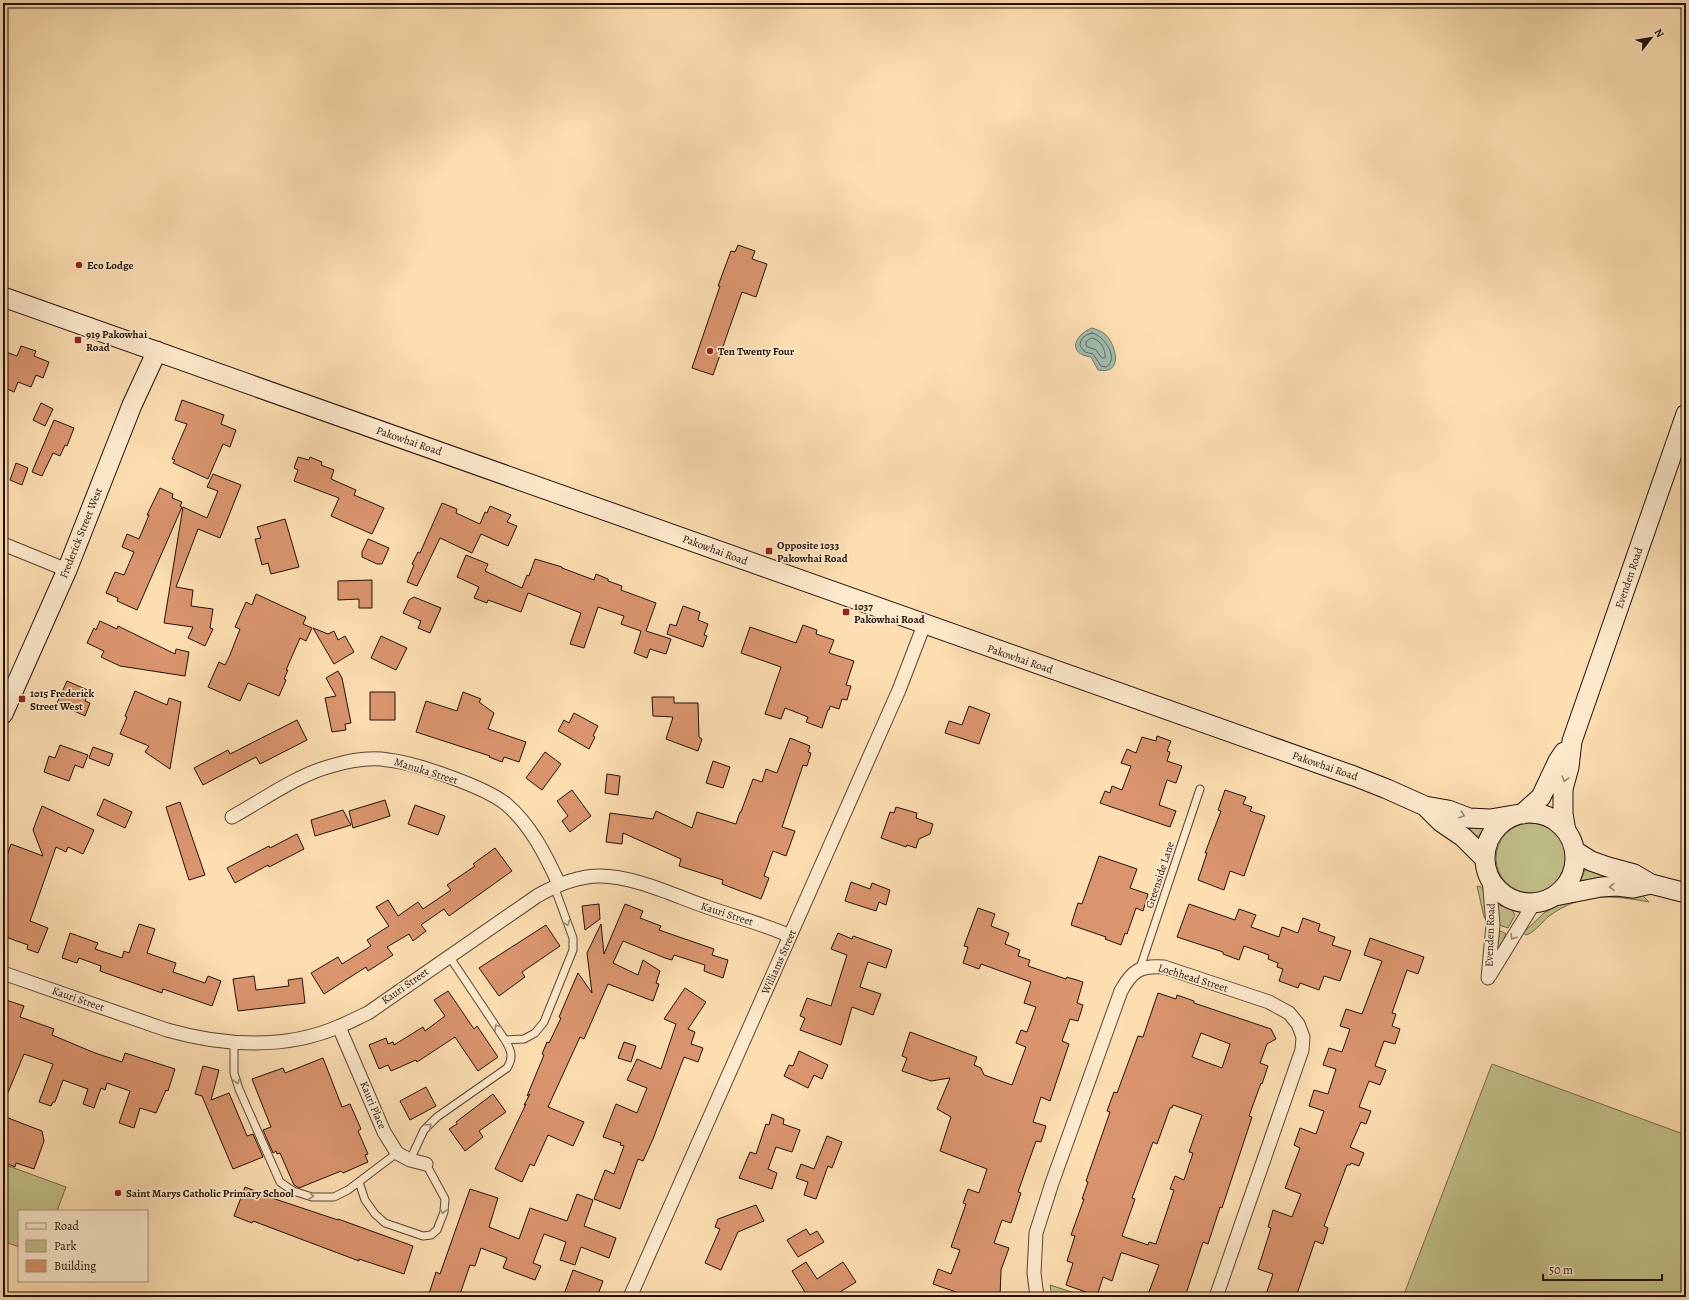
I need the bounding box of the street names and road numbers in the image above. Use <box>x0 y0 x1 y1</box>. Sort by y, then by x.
street label: Pakowhai Road <box>374 423 444 459</box>
street label: Frederick Street West <box>56 485 106 581</box>
street label: Pakowhai Road <box>680 531 750 569</box>
street label: Evenden Road <box>1612 545 1647 611</box>
street label: Pakowhai Road <box>985 641 1055 677</box>
street label: Pakowhai Road <box>1290 748 1360 784</box>
street label: Manuka Street <box>392 754 460 788</box>
street label: Greenside Lane <box>1142 840 1178 910</box>
street label: Kauri Street <box>699 898 756 930</box>
street label: Evenden Road <box>1481 903 1499 967</box>
street label: Williams Street <box>758 927 800 998</box>
street label: Lochhead Street <box>1156 960 1230 996</box>
street label: Kauri Street <box>378 964 432 1008</box>
street label: Kauri Street <box>50 983 107 1015</box>
street label: Kauri Place <box>356 1079 390 1131</box>

